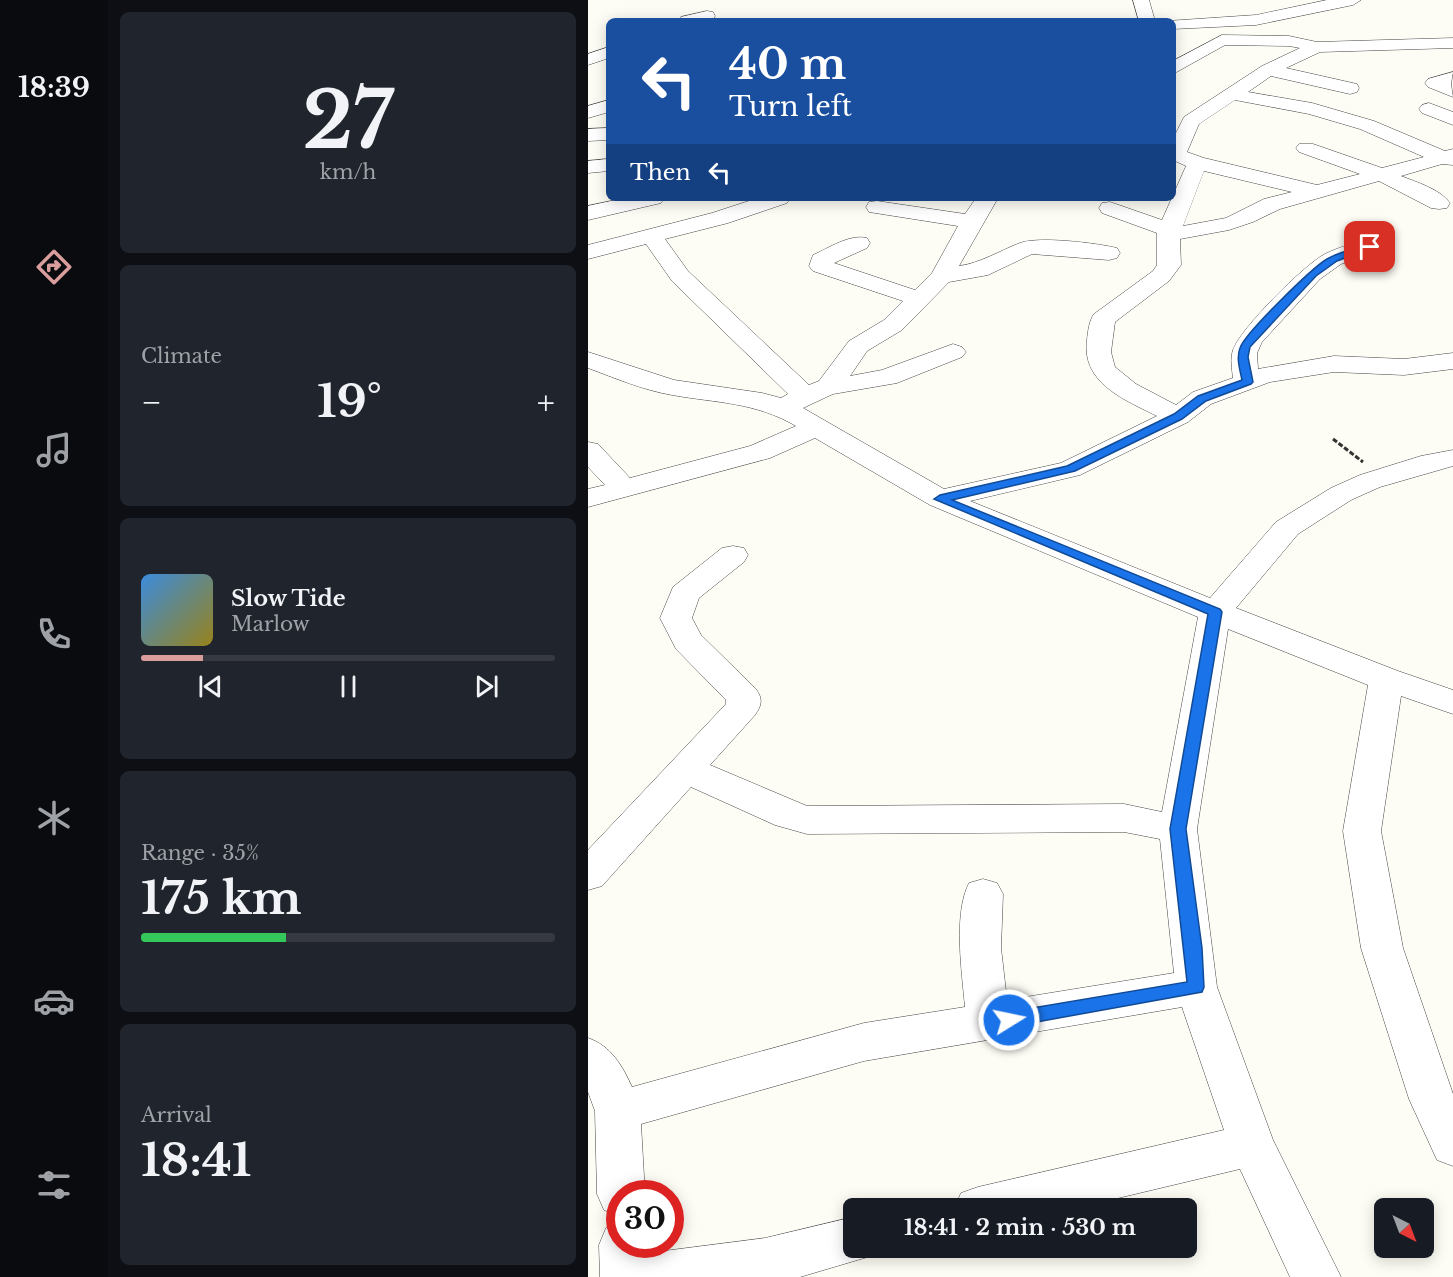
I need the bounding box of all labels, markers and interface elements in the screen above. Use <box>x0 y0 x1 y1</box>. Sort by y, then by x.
text: 40 m <box>729 38 846 90</box>
icon: left <box>630 42 708 120</box>
text: 18:39 <box>18 71 90 104</box>
text: 27 <box>302 72 394 169</box>
text: Turn left <box>729 90 852 123</box>
icon: left <box>703 156 736 189</box>
text: Then <box>630 159 691 186</box>
text: km/h <box>320 160 376 184</box>
pin <box>1344 221 1395 272</box>
icon: arrive <box>1353 230 1386 263</box>
icon: directions <box>33 246 75 288</box>
text: Climate <box>141 344 222 368</box>
text: 19° <box>317 373 382 429</box>
text: − <box>141 382 162 423</box>
text: + <box>537 382 555 423</box>
icon: music <box>33 429 75 471</box>
text: Slow Tide <box>231 585 346 612</box>
text: Marlow <box>231 612 310 636</box>
icon: phone <box>33 613 75 655</box>
icon: previous <box>194 670 227 703</box>
icon: pause <box>332 670 365 703</box>
icon: next <box>470 670 503 703</box>
icon: climate <box>33 797 75 839</box>
text: Range · 35% <box>141 841 259 865</box>
text: 175 km <box>141 870 302 926</box>
icon: car <box>33 980 75 1022</box>
position arrow <box>977 988 1041 1052</box>
text: Arrival <box>141 1103 212 1127</box>
text: 18:41 <box>141 1132 251 1188</box>
icon: filters <box>33 1164 75 1206</box>
speed limit sign: 30 <box>606 1180 684 1258</box>
north arrow <box>1374 1198 1434 1258</box>
map controls <box>1374 1198 1434 1258</box>
text: 18:41 · 2 min · 530 m <box>904 1214 1136 1241</box>

